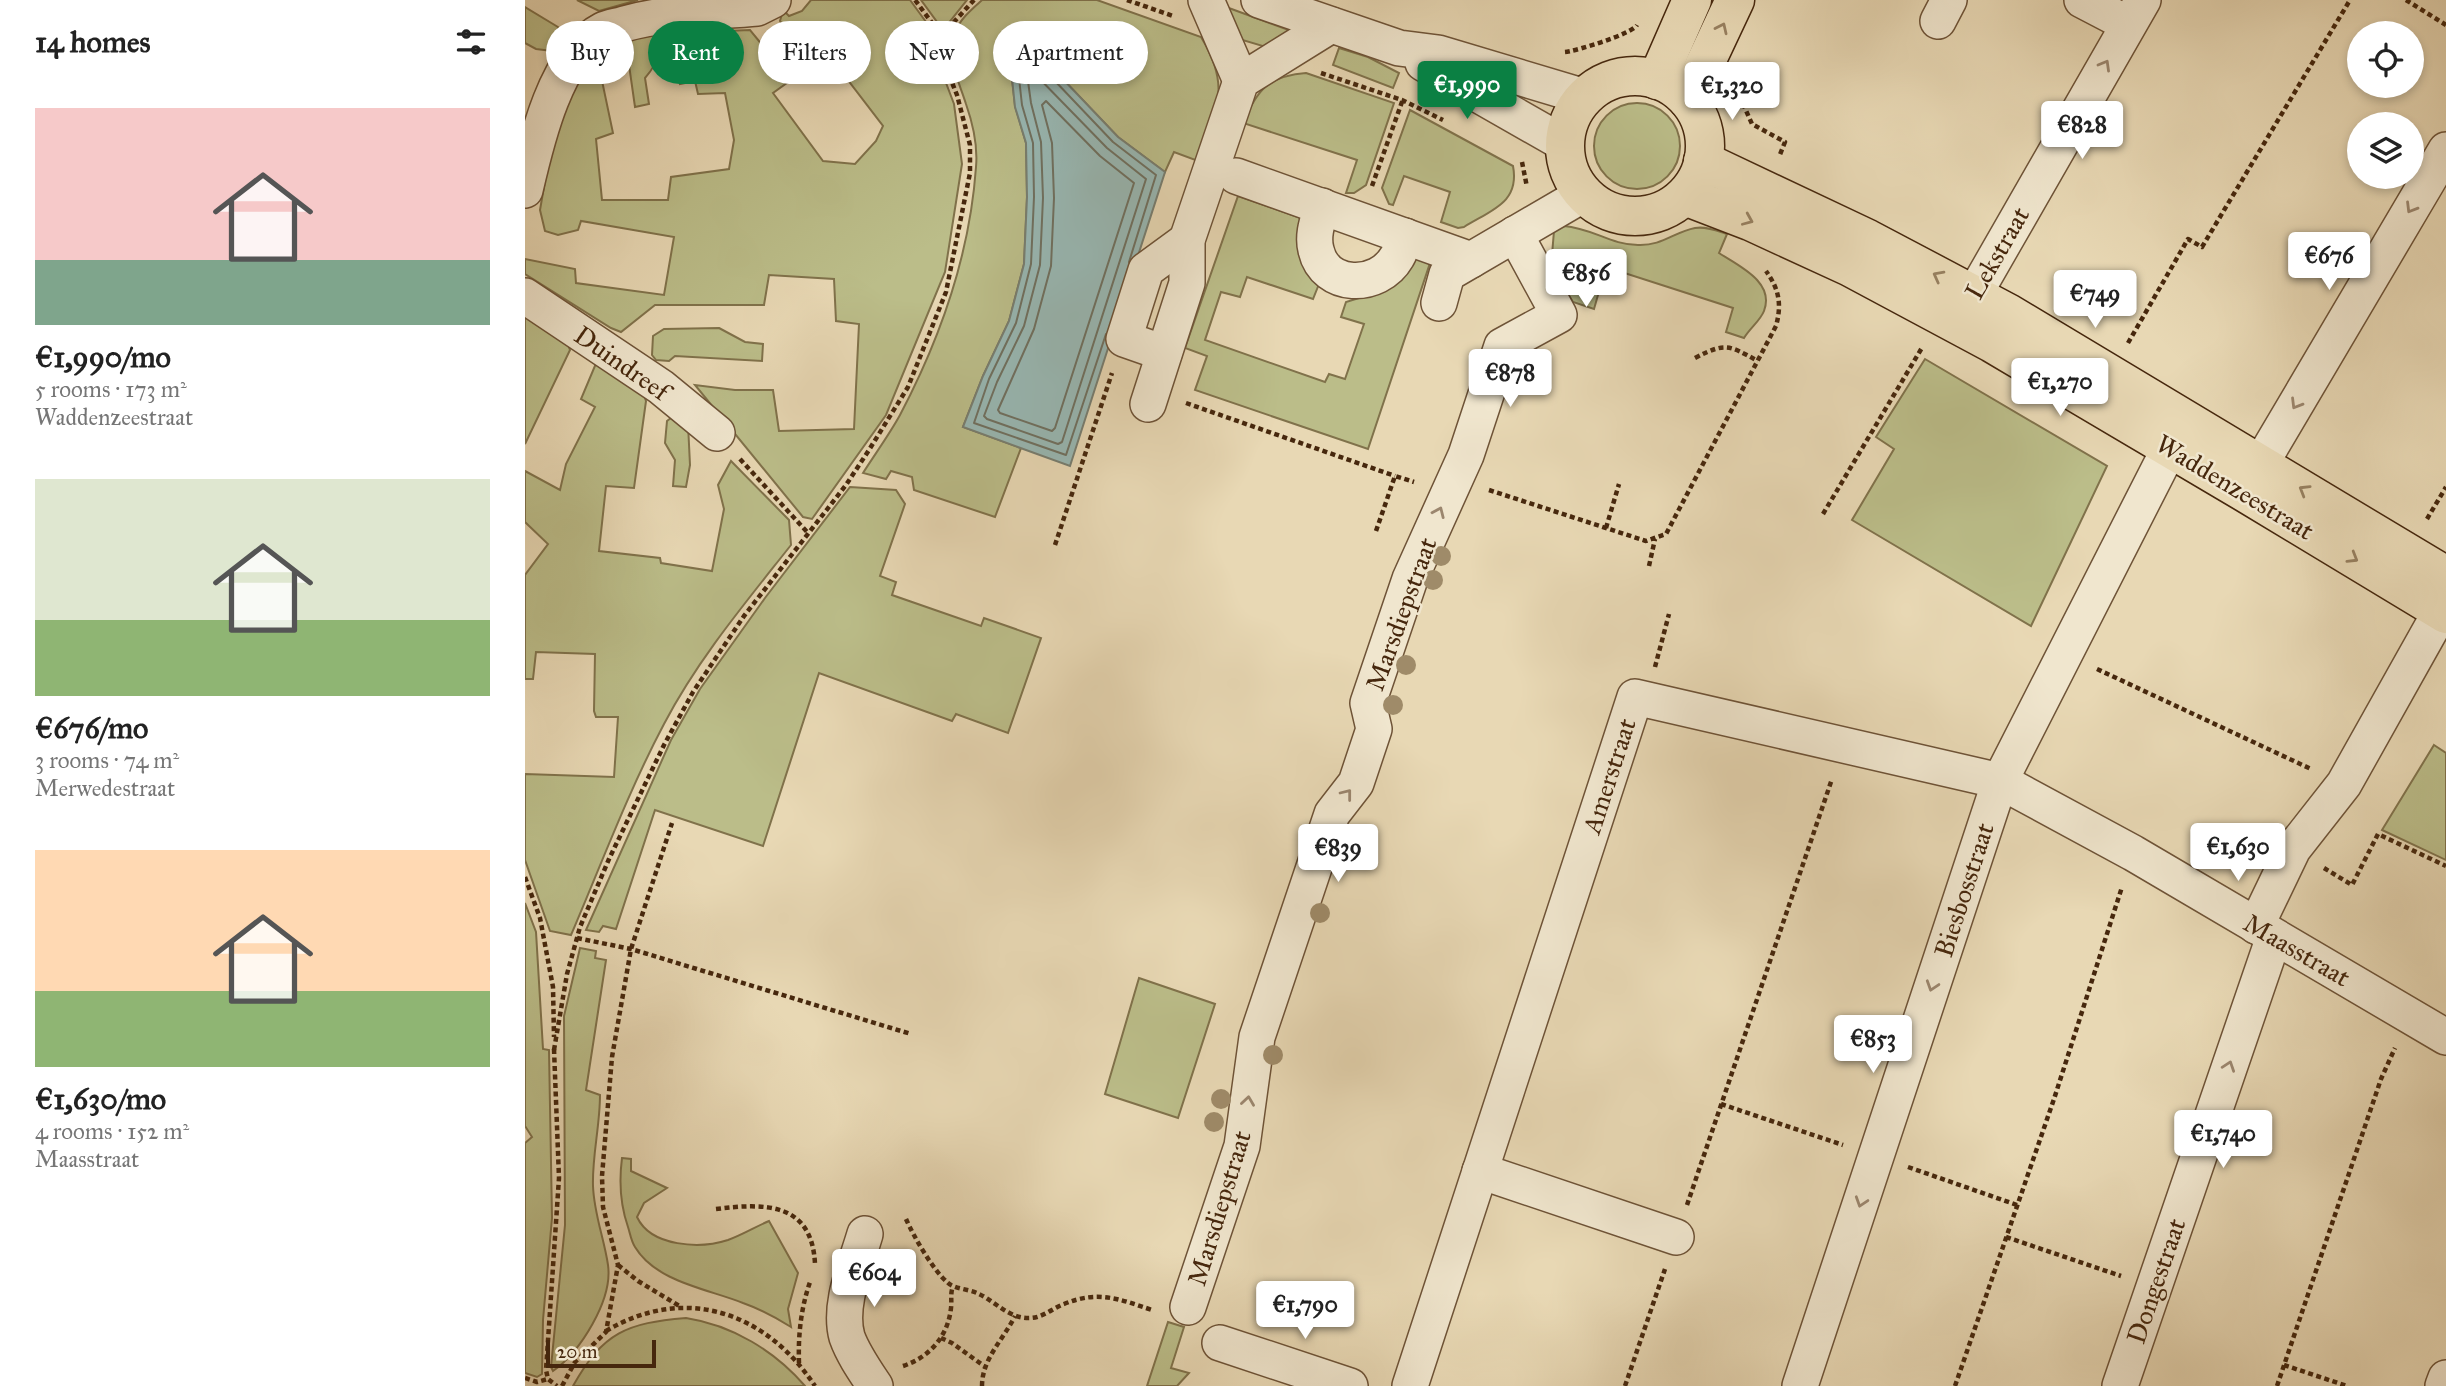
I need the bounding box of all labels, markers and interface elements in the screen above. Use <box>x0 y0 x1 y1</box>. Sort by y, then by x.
chip: Buy <box>546 21 634 84</box>
chip: Rent <box>648 21 744 84</box>
chip: Filters <box>758 21 871 84</box>
chip: New <box>885 21 979 84</box>
chip: Apartment <box>993 21 1148 84</box>
map controls <box>2347 21 2424 189</box>
button: locate <box>2347 21 2424 98</box>
icon: filters <box>452 23 490 61</box>
one-way arrow <box>1714 23 1728 35</box>
text: 14 homes <box>35 24 150 60</box>
one-way arrow <box>2096 60 2109 73</box>
pin: €1,990 <box>1410 61 1524 121</box>
pin: €1,320 <box>1675 62 1789 122</box>
text: €1,990 <box>1434 70 1500 98</box>
text: €1,320 <box>1701 71 1763 99</box>
pin: €828 <box>2041 102 2123 161</box>
text: €828 <box>2057 110 2107 138</box>
button: layers <box>2347 112 2424 189</box>
icon: home <box>200 154 326 280</box>
street label: Lekstraat <box>1958 201 2036 305</box>
one-way arrow <box>2407 201 2420 214</box>
one-way arrow <box>1742 212 1754 226</box>
pin: €676 <box>2288 232 2370 292</box>
text: €676 <box>2304 241 2354 269</box>
pin: €856 <box>1545 250 1627 309</box>
text: €856 <box>1562 258 1610 286</box>
pin: €749 <box>2054 270 2136 330</box>
one-way arrow <box>1933 271 1945 284</box>
text: €749 <box>2070 279 2120 307</box>
street label: Duindreef <box>568 319 679 410</box>
text: €1,990/mo <box>35 339 171 375</box>
pin: €878 <box>1469 350 1551 409</box>
text: €878 <box>1485 358 1535 386</box>
pin: €1,270 <box>2003 358 2117 418</box>
text: €1,270 <box>2027 367 2093 395</box>
text: 5 rooms · 173 m² <box>35 375 187 403</box>
one-way arrow <box>2291 397 2304 410</box>
text: Waddenzeestraat <box>35 403 193 431</box>
street label: Waddenzeestraat <box>2150 427 2320 547</box>
one-way arrow <box>2298 485 2311 498</box>
one-way arrow <box>1431 507 1445 519</box>
icon: home <box>200 525 326 651</box>
street label: Marsdiepstraat <box>1359 533 1443 695</box>
one-way arrow <box>2345 549 2358 562</box>
text: €676/mo <box>35 710 148 746</box>
street label: Amerstraat <box>1575 714 1643 839</box>
text: 3 rooms · 74 m² <box>35 746 179 774</box>
text: Merwedestraat <box>35 774 175 802</box>
one-way arrow <box>1339 789 1352 801</box>
street label: Biesbosstraat <box>1927 819 2001 961</box>
pin: €839 <box>1297 824 1379 884</box>
pin: €1,630 <box>2181 824 2295 883</box>
text: €1,630 <box>2206 832 2270 860</box>
text: €839 <box>1314 833 1362 861</box>
icon: home <box>200 896 326 1022</box>
street label: Maasstraat <box>2238 907 2356 993</box>
one-way arrow <box>1926 979 1941 991</box>
pin: €853 <box>1832 1016 1914 1075</box>
text: €853 <box>1850 1024 1896 1052</box>
one-way arrow <box>2221 1061 2235 1073</box>
text: €1,630/mo <box>35 1081 166 1117</box>
one-way arrow <box>1241 1095 1256 1107</box>
pin: €1,740 <box>2166 1110 2280 1170</box>
text: 4 rooms · 152 m² <box>35 1117 189 1145</box>
text: €1,740 <box>2190 1119 2256 1147</box>
street label: Marsdiepstraat <box>1180 1127 1258 1289</box>
text: Maasstraat <box>35 1145 139 1173</box>
one-way arrow <box>1855 1195 1869 1207</box>
street label: Dongestraat <box>2120 1214 2192 1348</box>
pin: €604 <box>833 1250 915 1309</box>
text: €604 <box>848 1258 900 1286</box>
pin: €1,790 <box>1248 1282 1362 1341</box>
text: €1,790 <box>1272 1290 1338 1318</box>
scale bar <box>546 1337 656 1369</box>
text: 20 m <box>557 1340 598 1363</box>

